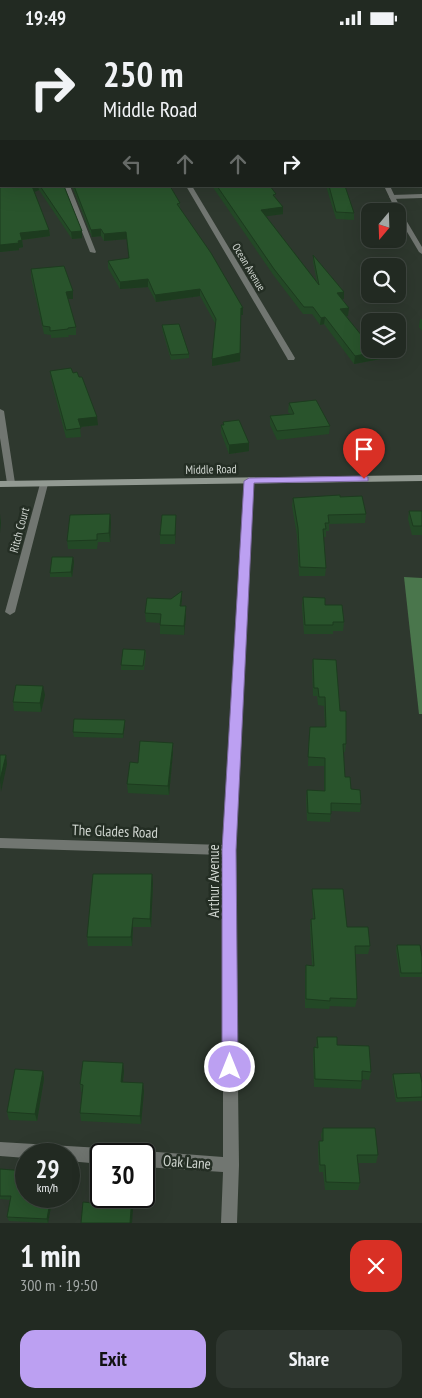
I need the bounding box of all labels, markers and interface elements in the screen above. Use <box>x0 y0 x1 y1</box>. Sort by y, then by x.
text: 19:49 <box>25 6 66 30</box>
text: 250 m <box>103 51 184 97</box>
icon: right <box>20 55 85 120</box>
text: Middle Road <box>103 95 197 123</box>
icon: left <box>118 150 146 178</box>
icon: ahead <box>171 150 199 178</box>
icon: ahead <box>224 150 252 178</box>
icon: right <box>277 150 305 178</box>
north arrow <box>361 203 406 247</box>
map controls <box>361 203 406 358</box>
street label: Ocean Avenue <box>229 241 269 294</box>
button: search <box>361 258 406 303</box>
button: layers <box>361 313 406 358</box>
pin <box>343 428 385 479</box>
icon: arrive <box>350 435 378 463</box>
street label: Middle Road <box>185 461 237 477</box>
street label: Ritch Court <box>6 505 32 554</box>
street label: The Glades Road <box>72 820 158 842</box>
street label: Arthur Avenue <box>204 844 223 918</box>
position arrow <box>203 1040 255 1092</box>
speed limit sign: 30 <box>90 1143 155 1208</box>
street label: Oak Lane <box>163 1151 211 1173</box>
text: 29 <box>36 1153 59 1185</box>
text: km/h <box>37 1180 58 1195</box>
text: 1 min <box>20 1236 81 1275</box>
button: close <box>350 1240 402 1292</box>
text: 300 m · 19:50 <box>20 1275 98 1295</box>
button: Exit <box>20 1330 206 1388</box>
button: Share <box>216 1330 402 1388</box>

